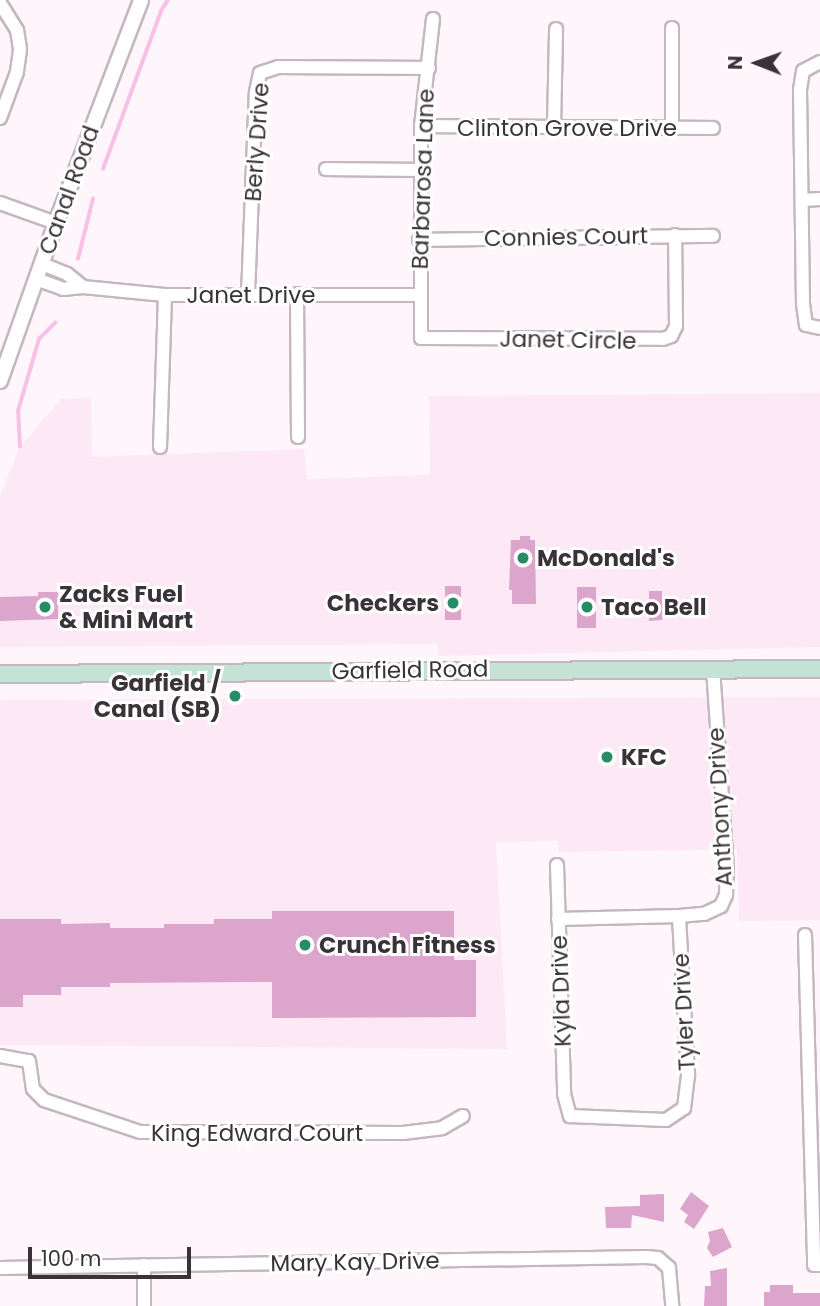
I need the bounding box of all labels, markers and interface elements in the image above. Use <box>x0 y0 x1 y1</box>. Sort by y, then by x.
north arrow <box>722 28 792 98</box>
text: N <box>722 55 749 70</box>
street label: Berly Drive <box>239 82 275 202</box>
street label: Barbarosa Lane <box>406 88 440 270</box>
street label: Clinton Grove Drive <box>457 114 677 142</box>
street label: Canal Road <box>33 122 105 258</box>
street label: Connies Court <box>484 222 648 252</box>
street label: Janet Drive <box>187 281 315 309</box>
street label: Janet Circle <box>499 325 637 355</box>
place label: McDonald's <box>537 544 675 572</box>
marker: McDonald's <box>515 550 531 566</box>
place label: Zacks Fuel & Mini Mart <box>59 580 193 634</box>
place label: Checkers <box>327 589 439 617</box>
place label: Taco Bell <box>601 593 707 621</box>
marker: Checkers <box>445 595 461 611</box>
marker: Zacks Fuel & Mini Mart <box>37 599 53 615</box>
marker: Taco Bell <box>579 599 595 615</box>
street label: Garfield Road <box>331 655 489 685</box>
place label: Garfield / Canal (SB) <box>94 669 221 723</box>
marker: Garfield / Canal (SB) <box>227 688 243 704</box>
street label: Anthony Drive <box>702 727 738 887</box>
place label: KFC <box>621 743 667 771</box>
marker: KFC <box>599 749 615 765</box>
place label: Crunch Fitness <box>319 931 496 959</box>
street label: Kyla Drive <box>545 935 577 1047</box>
marker: Crunch Fitness <box>297 937 313 953</box>
street label: Tyler Drive <box>667 953 701 1071</box>
street label: King Edward Court <box>151 1119 363 1147</box>
scale bar <box>32 1232 194 1276</box>
text: 100 m <box>41 1244 101 1273</box>
street label: Mary Kay Drive <box>270 1247 440 1277</box>

